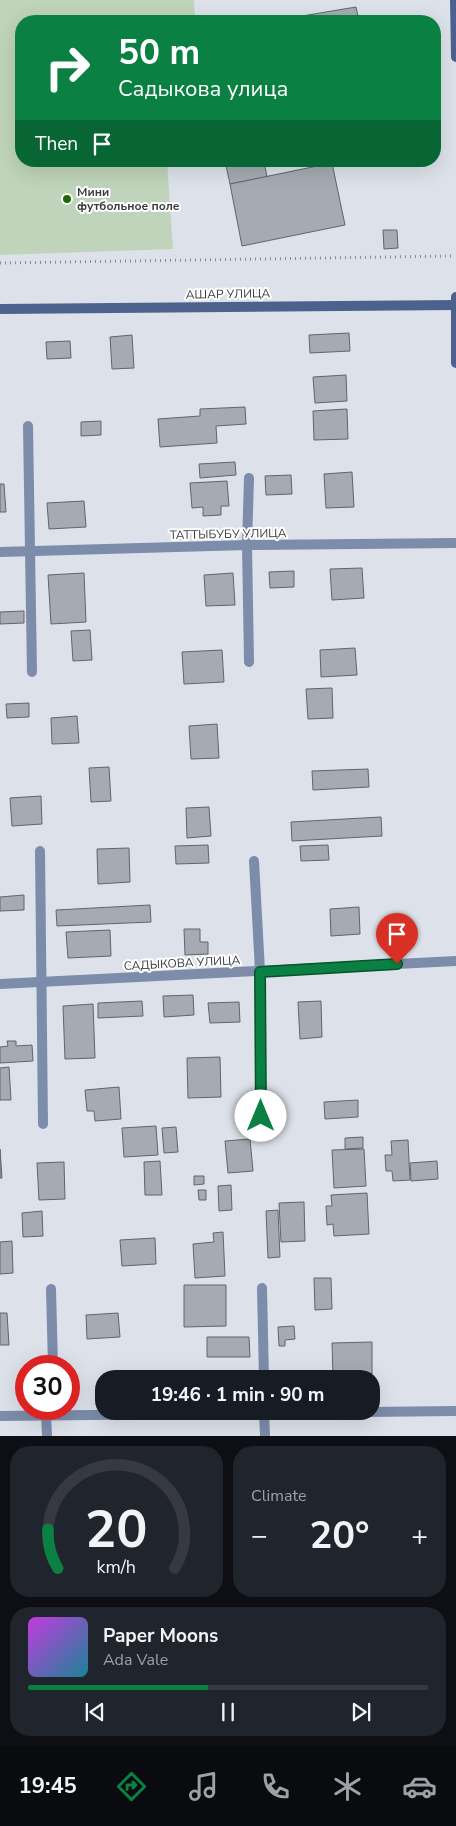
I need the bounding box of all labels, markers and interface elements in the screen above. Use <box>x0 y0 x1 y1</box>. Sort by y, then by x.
text: 50 m <box>118 29 200 76</box>
icon: right <box>35 35 100 100</box>
text: Садыкова улица <box>118 74 288 104</box>
icon: arrive <box>88 130 116 158</box>
text: Then <box>35 131 78 157</box>
place label: Мини футбольное поле <box>77 184 180 214</box>
marker: Мини футбольное поле <box>61 193 73 205</box>
street label: АШАР УЛИЦА <box>186 285 271 303</box>
street label: ТАТТЫБУБУ УЛИЦА <box>169 525 287 543</box>
pin <box>376 913 418 964</box>
icon: arrive <box>383 920 411 948</box>
street label: САДЫКОВА УЛИЦА <box>123 952 241 974</box>
position arrow <box>234 1089 286 1141</box>
speed limit sign: 30 <box>15 1355 80 1420</box>
text: 19:46 · 1 min · 90 m <box>150 1382 325 1408</box>
text: Climate <box>251 1485 306 1507</box>
text: 20 <box>85 1494 148 1565</box>
text: 20° <box>309 1510 370 1561</box>
text: − <box>251 1517 268 1555</box>
text: + <box>411 1517 428 1555</box>
text: km/h <box>97 1555 136 1579</box>
text: Paper Moons <box>103 1623 218 1649</box>
text: Ada Vale <box>103 1649 168 1671</box>
icon: previous <box>81 1698 109 1726</box>
icon: pause <box>214 1698 242 1726</box>
icon: next <box>347 1698 375 1726</box>
icon: directions <box>114 1769 149 1804</box>
icon: music <box>186 1769 221 1804</box>
icon: phone <box>258 1769 293 1804</box>
icon: climate <box>330 1769 365 1804</box>
icon: car <box>402 1769 437 1804</box>
text: 19:45 <box>19 1771 77 1801</box>

